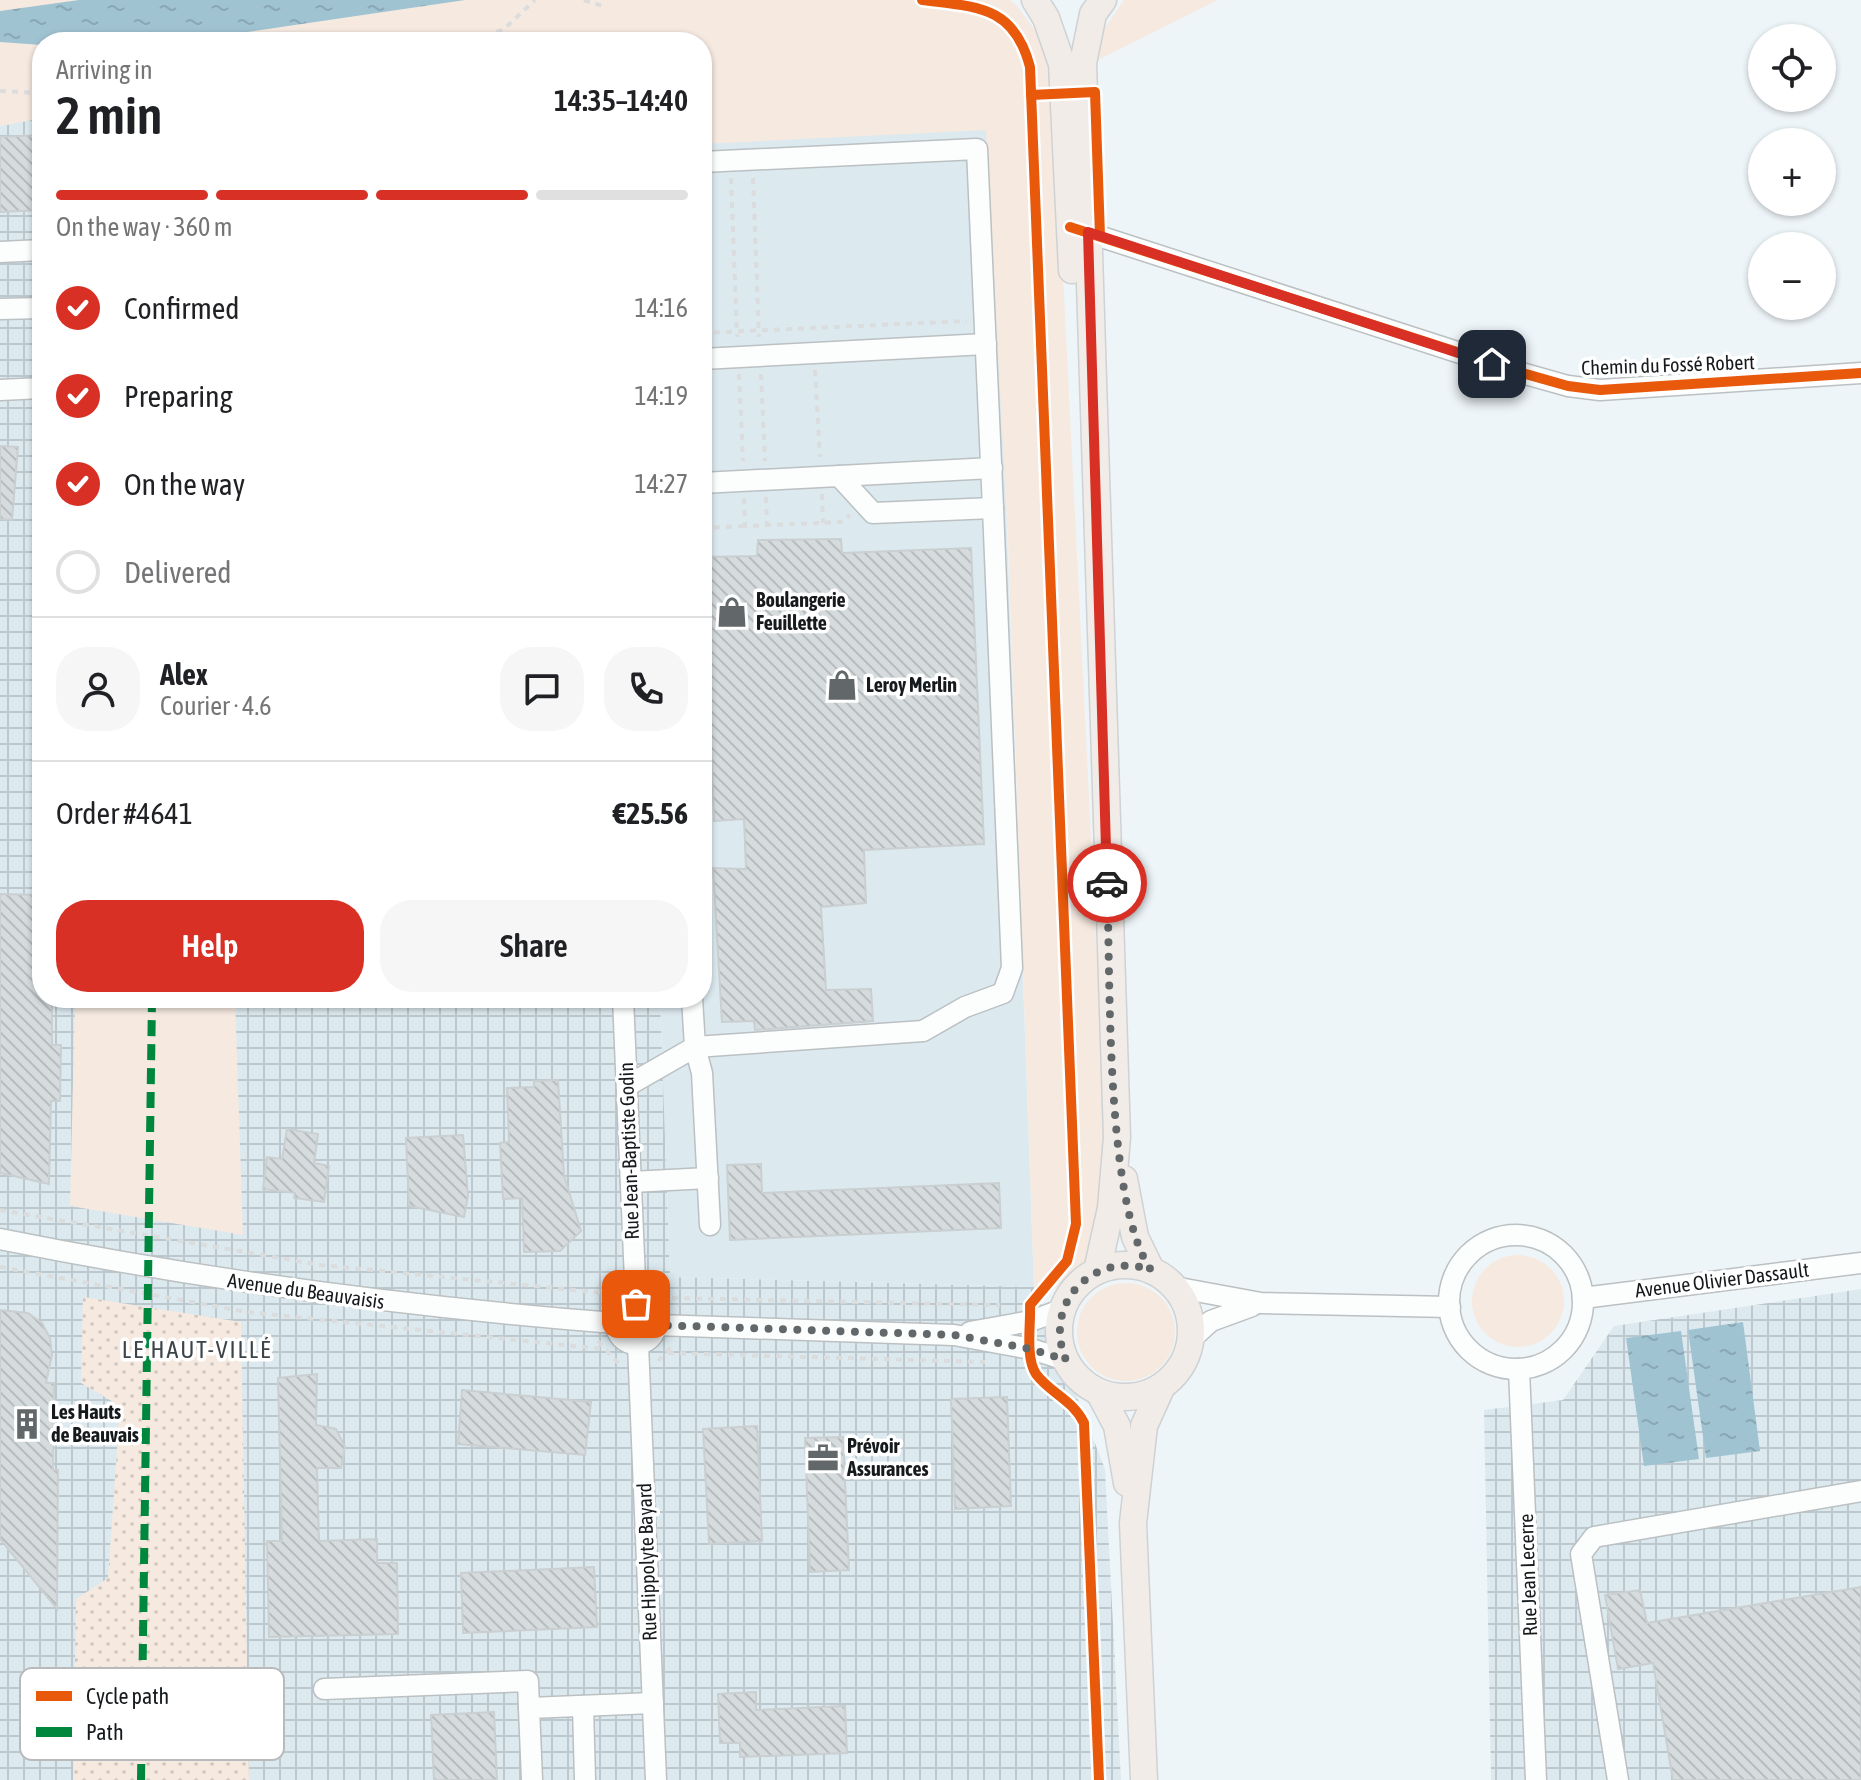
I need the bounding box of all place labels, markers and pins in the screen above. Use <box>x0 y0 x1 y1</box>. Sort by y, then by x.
pin <box>1458 330 1526 398</box>
place label: Boulangerie Feuillette <box>756 588 846 634</box>
shop icon: Boulangerie Feuillette <box>715 595 749 629</box>
shop icon: Leroy Merlin <box>825 668 859 702</box>
place label: Leroy Merlin <box>866 673 957 696</box>
pin <box>602 1270 670 1338</box>
place label: Les Hauts de Beauvais <box>51 1400 139 1446</box>
building icon: Les Hauts de Beauvais <box>10 1407 44 1441</box>
place label: Prévoir Assurances <box>846 1434 929 1480</box>
office icon: Prévoir Assurances <box>806 1441 840 1475</box>

